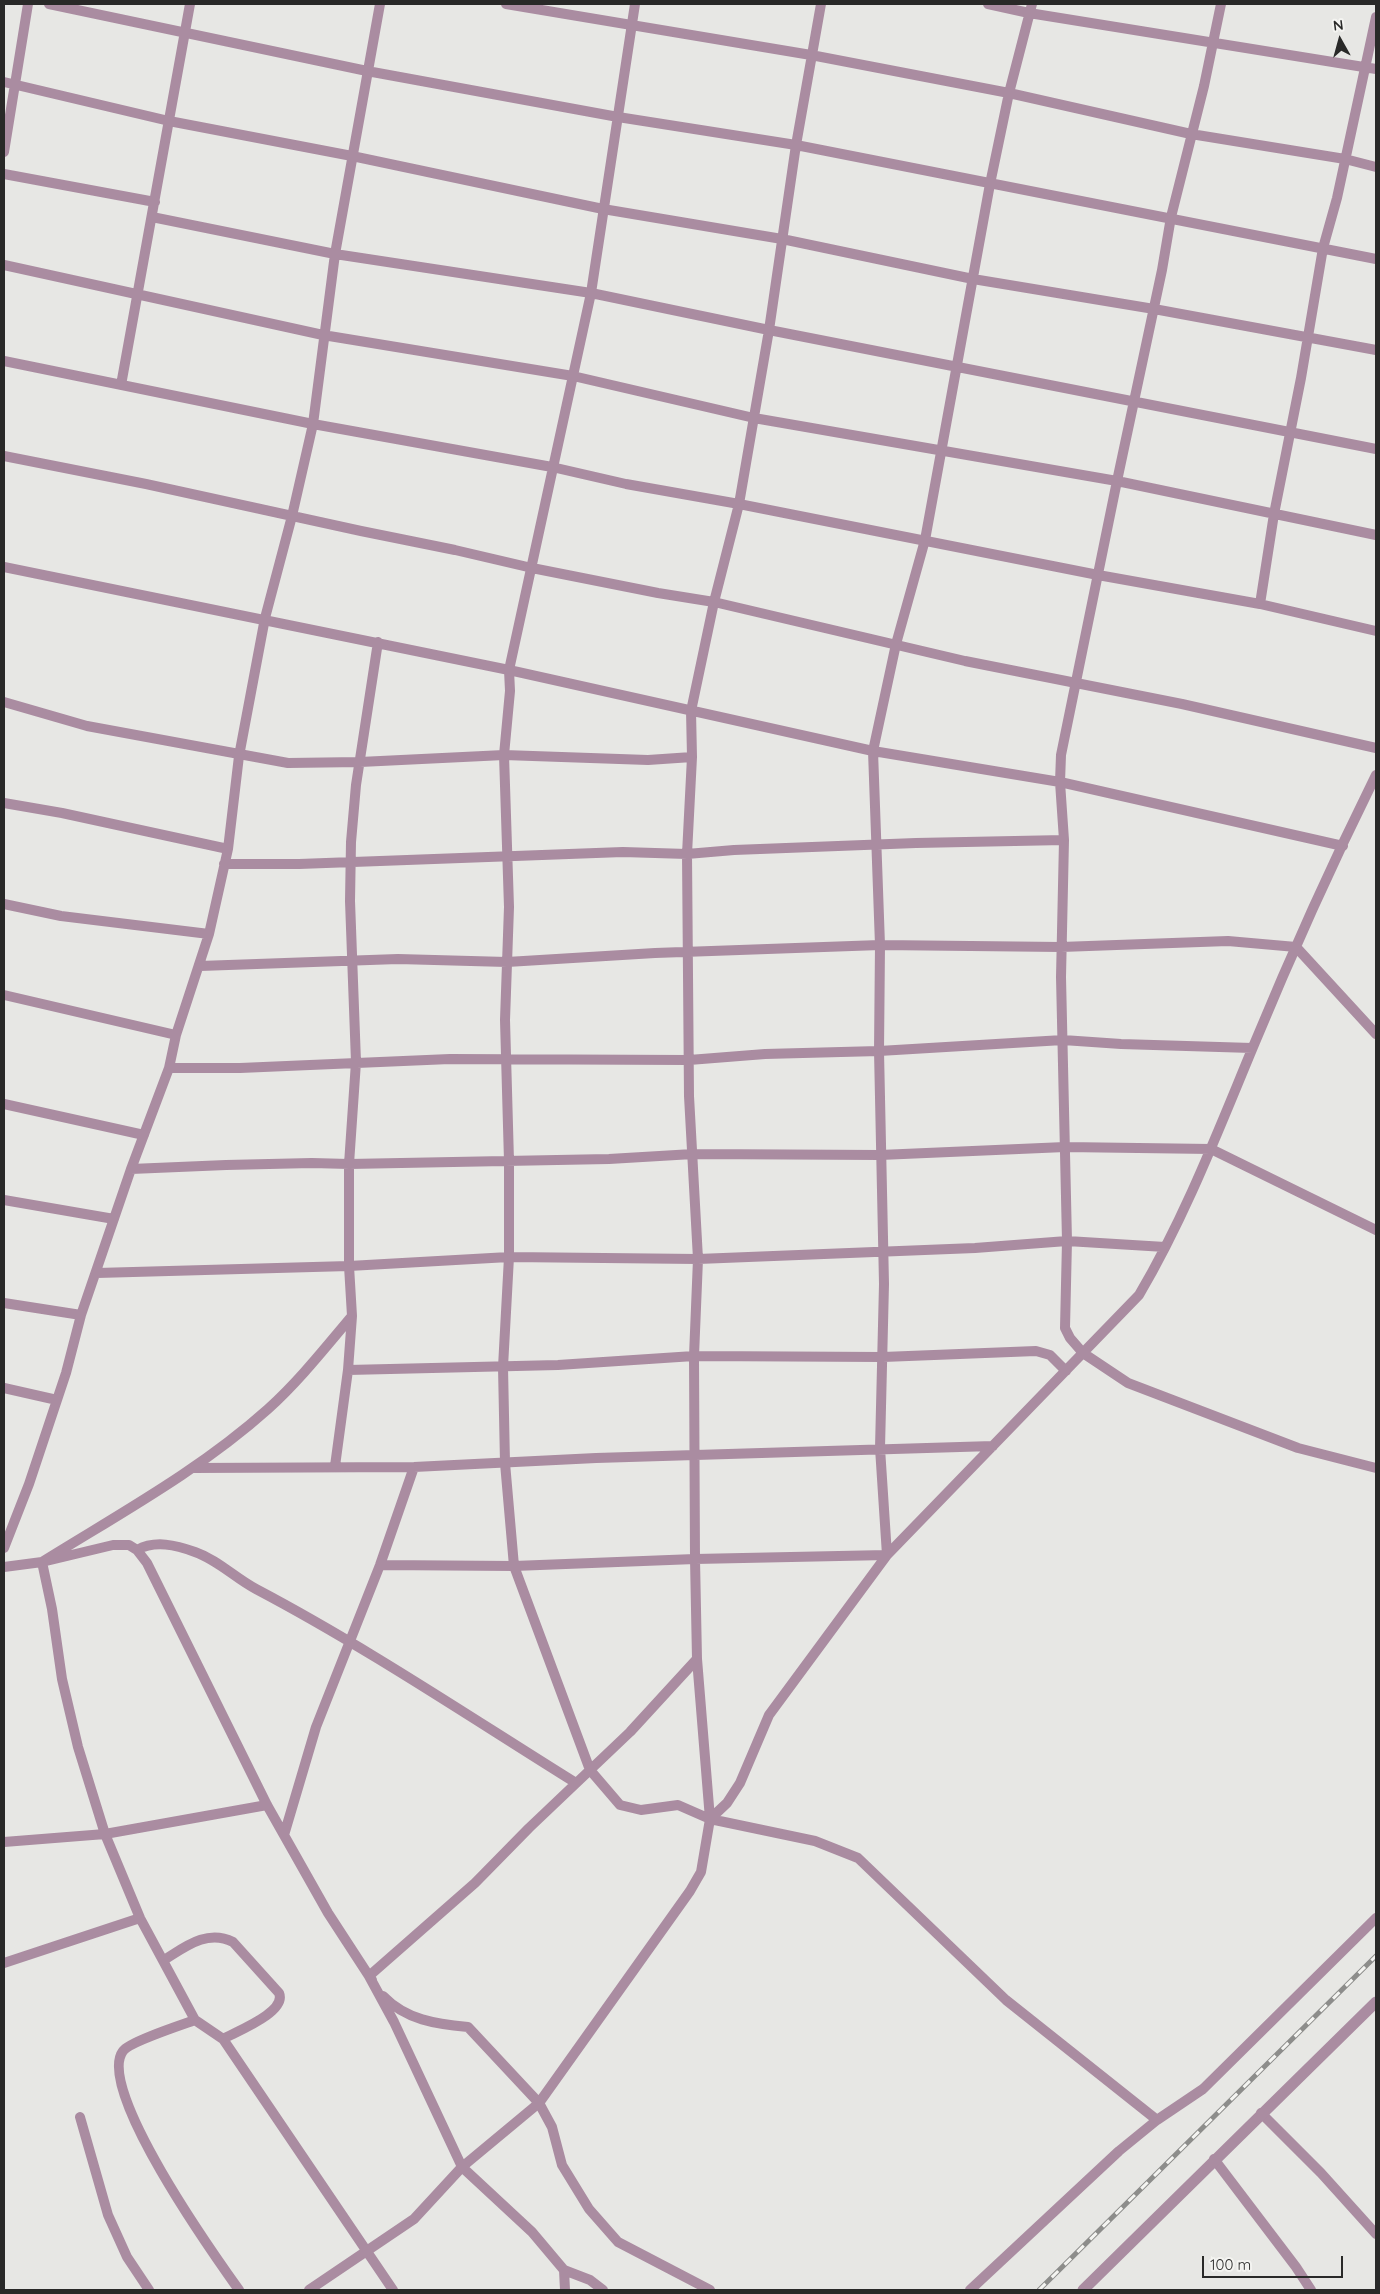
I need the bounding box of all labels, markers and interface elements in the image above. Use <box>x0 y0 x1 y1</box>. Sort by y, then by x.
north arrow <box>1315 15 1365 65</box>
text: N <box>1332 16 1344 35</box>
scale bar <box>1205 2246 1346 2278</box>
text: 100 m <box>1210 2255 1251 2274</box>

